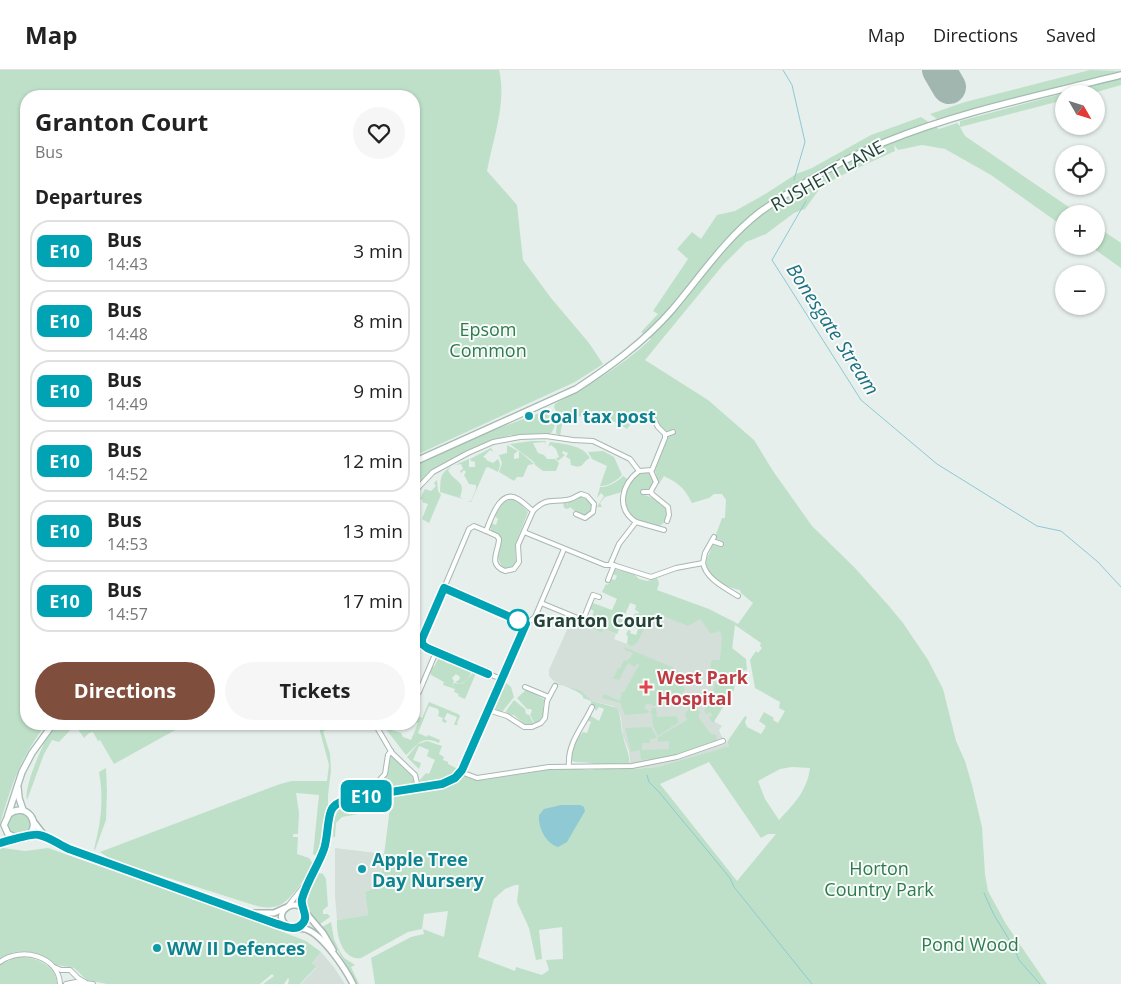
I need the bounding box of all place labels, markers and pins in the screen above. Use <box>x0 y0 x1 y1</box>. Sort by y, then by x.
place label: Coal tax post <box>539 404 656 428</box>
marker: Coal tax post <box>523 410 535 422</box>
place label: Granton Court <box>533 608 663 632</box>
marker: Granton Court <box>507 609 529 631</box>
place label: West Park Hospital <box>657 665 749 710</box>
marker: West Park Hospital <box>639 680 653 694</box>
place label: Apple Tree Day Nursery <box>372 847 485 892</box>
marker: Apple Tree Day Nursery <box>356 863 368 875</box>
place label: WW II Defences <box>167 936 305 960</box>
marker: WW II Defences <box>151 942 163 954</box>

